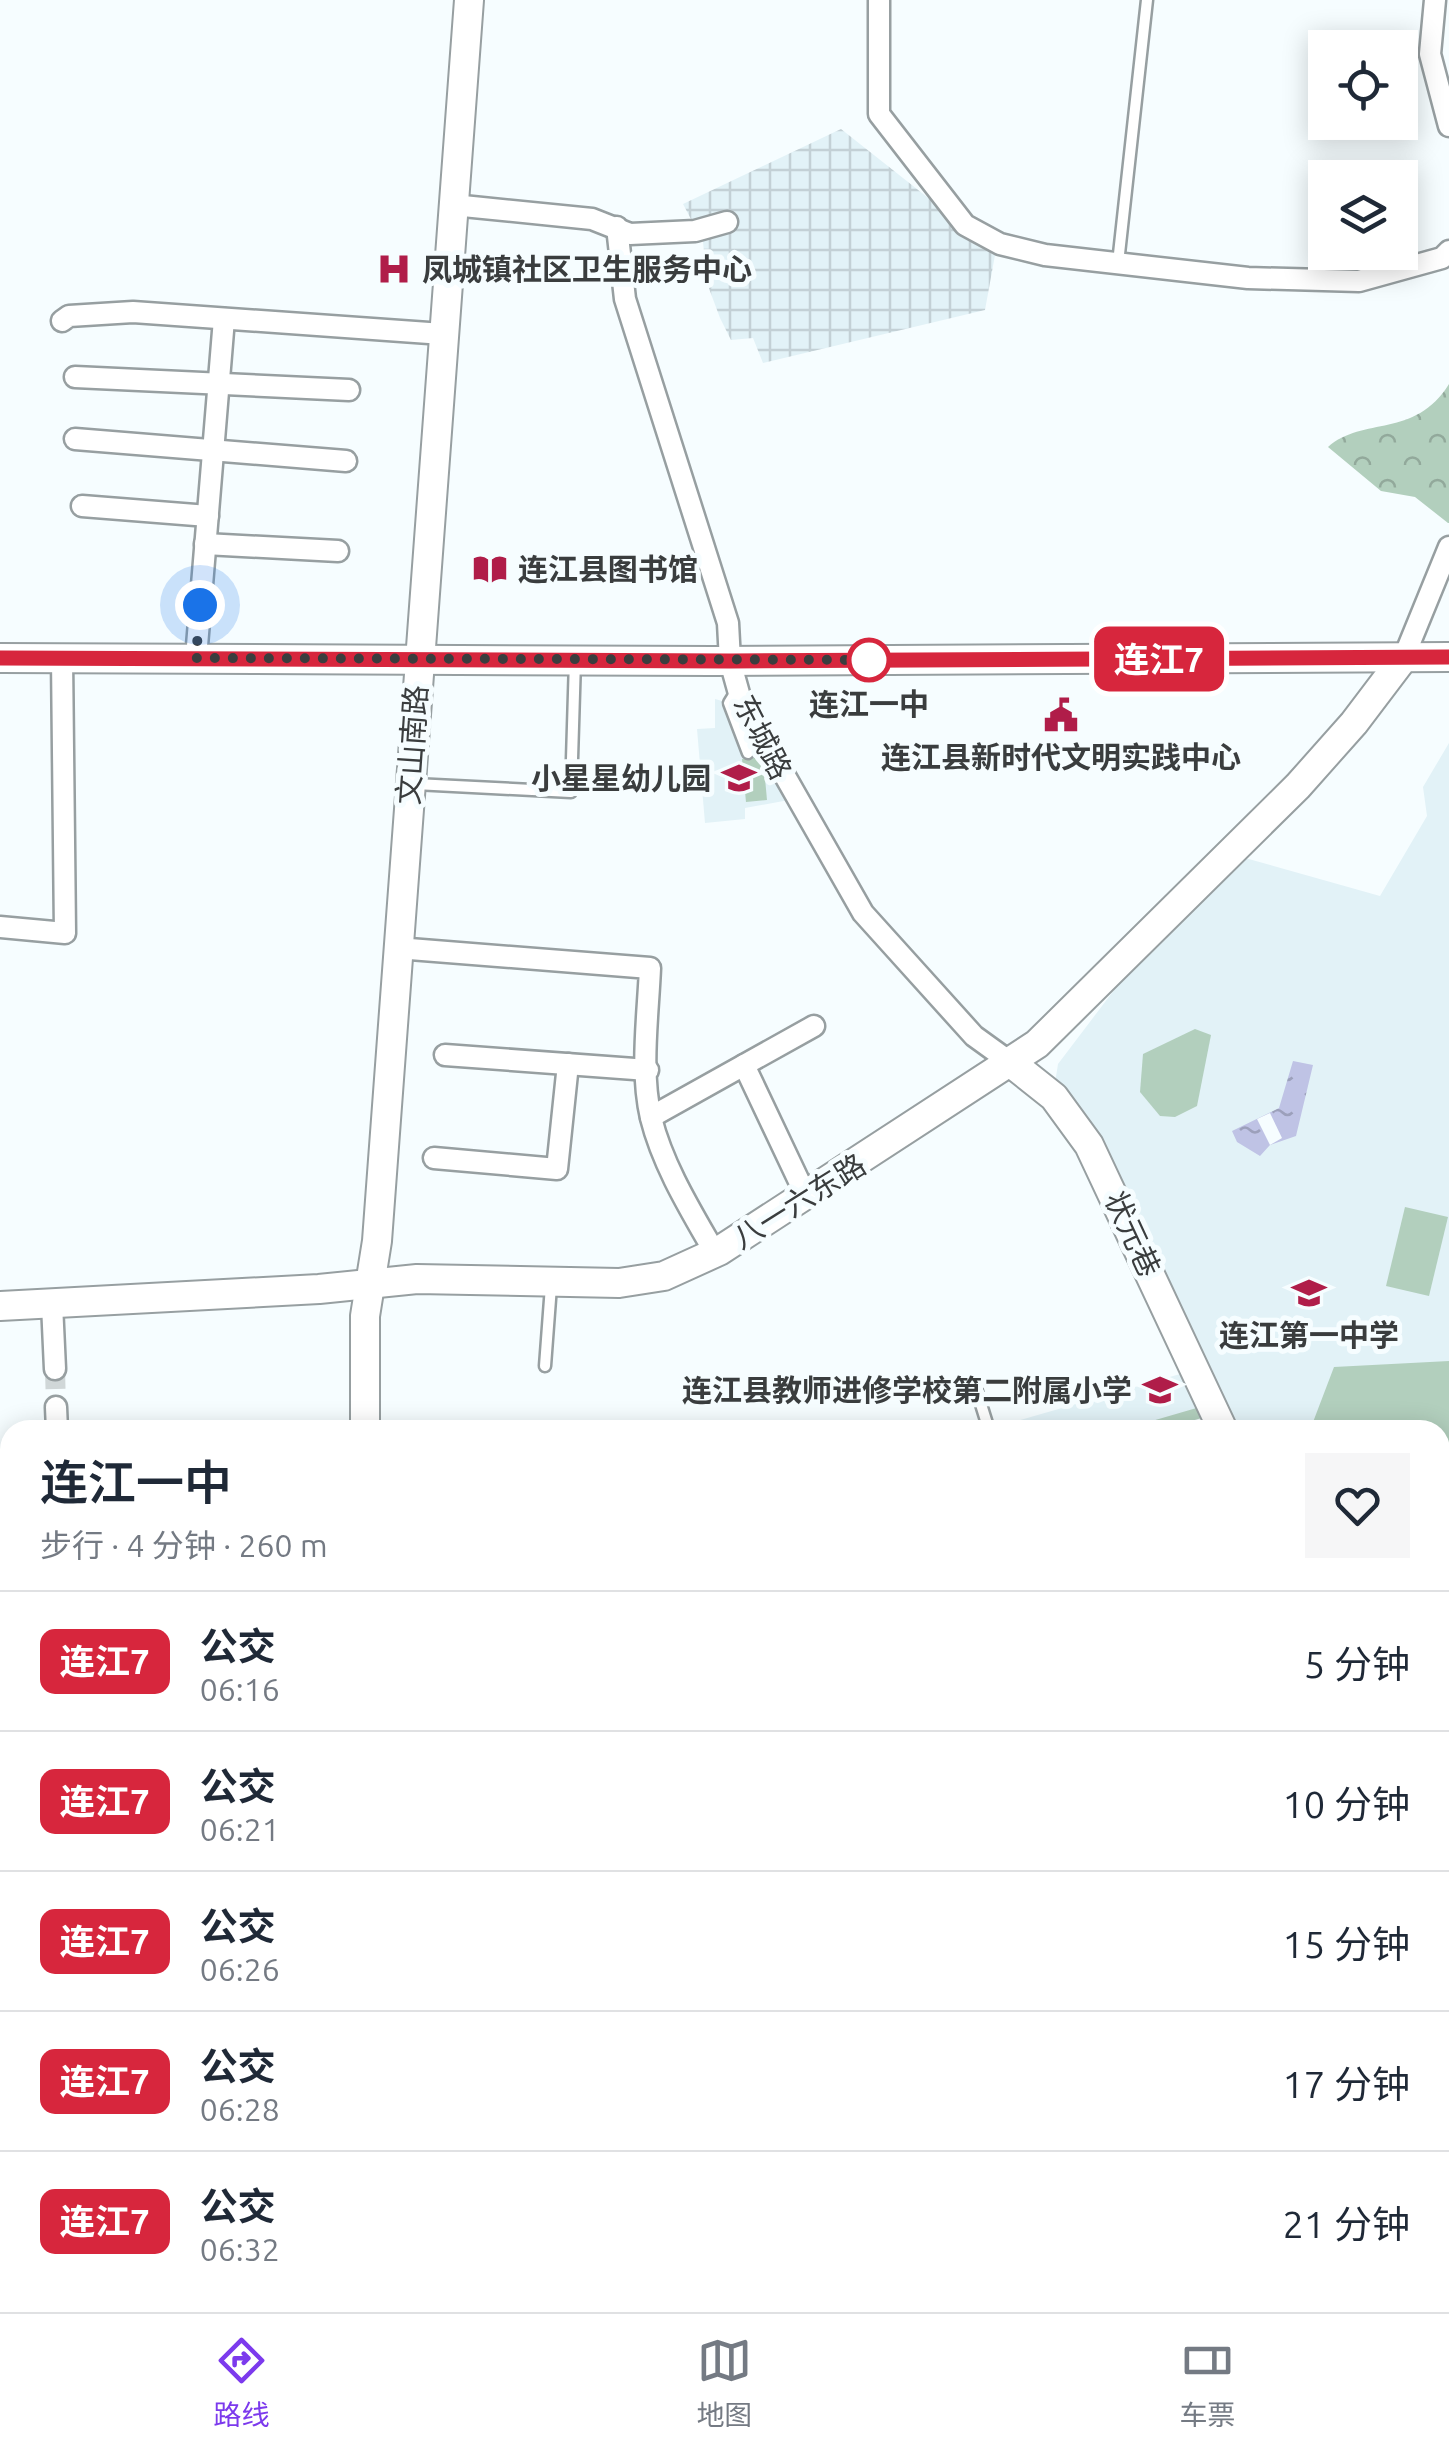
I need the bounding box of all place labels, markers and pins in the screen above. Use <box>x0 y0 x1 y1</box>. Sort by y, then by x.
hospital icon: 凤城镇社区卫生服务中心 <box>375 250 413 288</box>
place label: 凤城镇社区卫生服务中心 <box>422 252 752 286</box>
library icon: 连江县图书馆 <box>471 550 509 588</box>
place label: 连江县图书馆 <box>518 552 698 586</box>
marker: 连江一中 <box>848 639 890 681</box>
place label: 连江一中 <box>809 687 929 721</box>
public building icon: 连江县新时代文明实践中心 <box>1042 696 1080 734</box>
place label: 连江县新时代文明实践中心 <box>881 740 1241 774</box>
school or university icon: 小星星幼儿园 <box>720 759 758 797</box>
place label: 小星星幼儿园 <box>531 761 711 795</box>
school or university icon: 连江第一中学 <box>1290 1274 1328 1312</box>
place label: 连江第一中学 <box>1219 1318 1399 1352</box>
school or university icon: 连江县教师进修学校第二附属小学 <box>1141 1371 1179 1409</box>
place label: 连江县教师进修学校第二附属小学 <box>682 1373 1132 1407</box>

